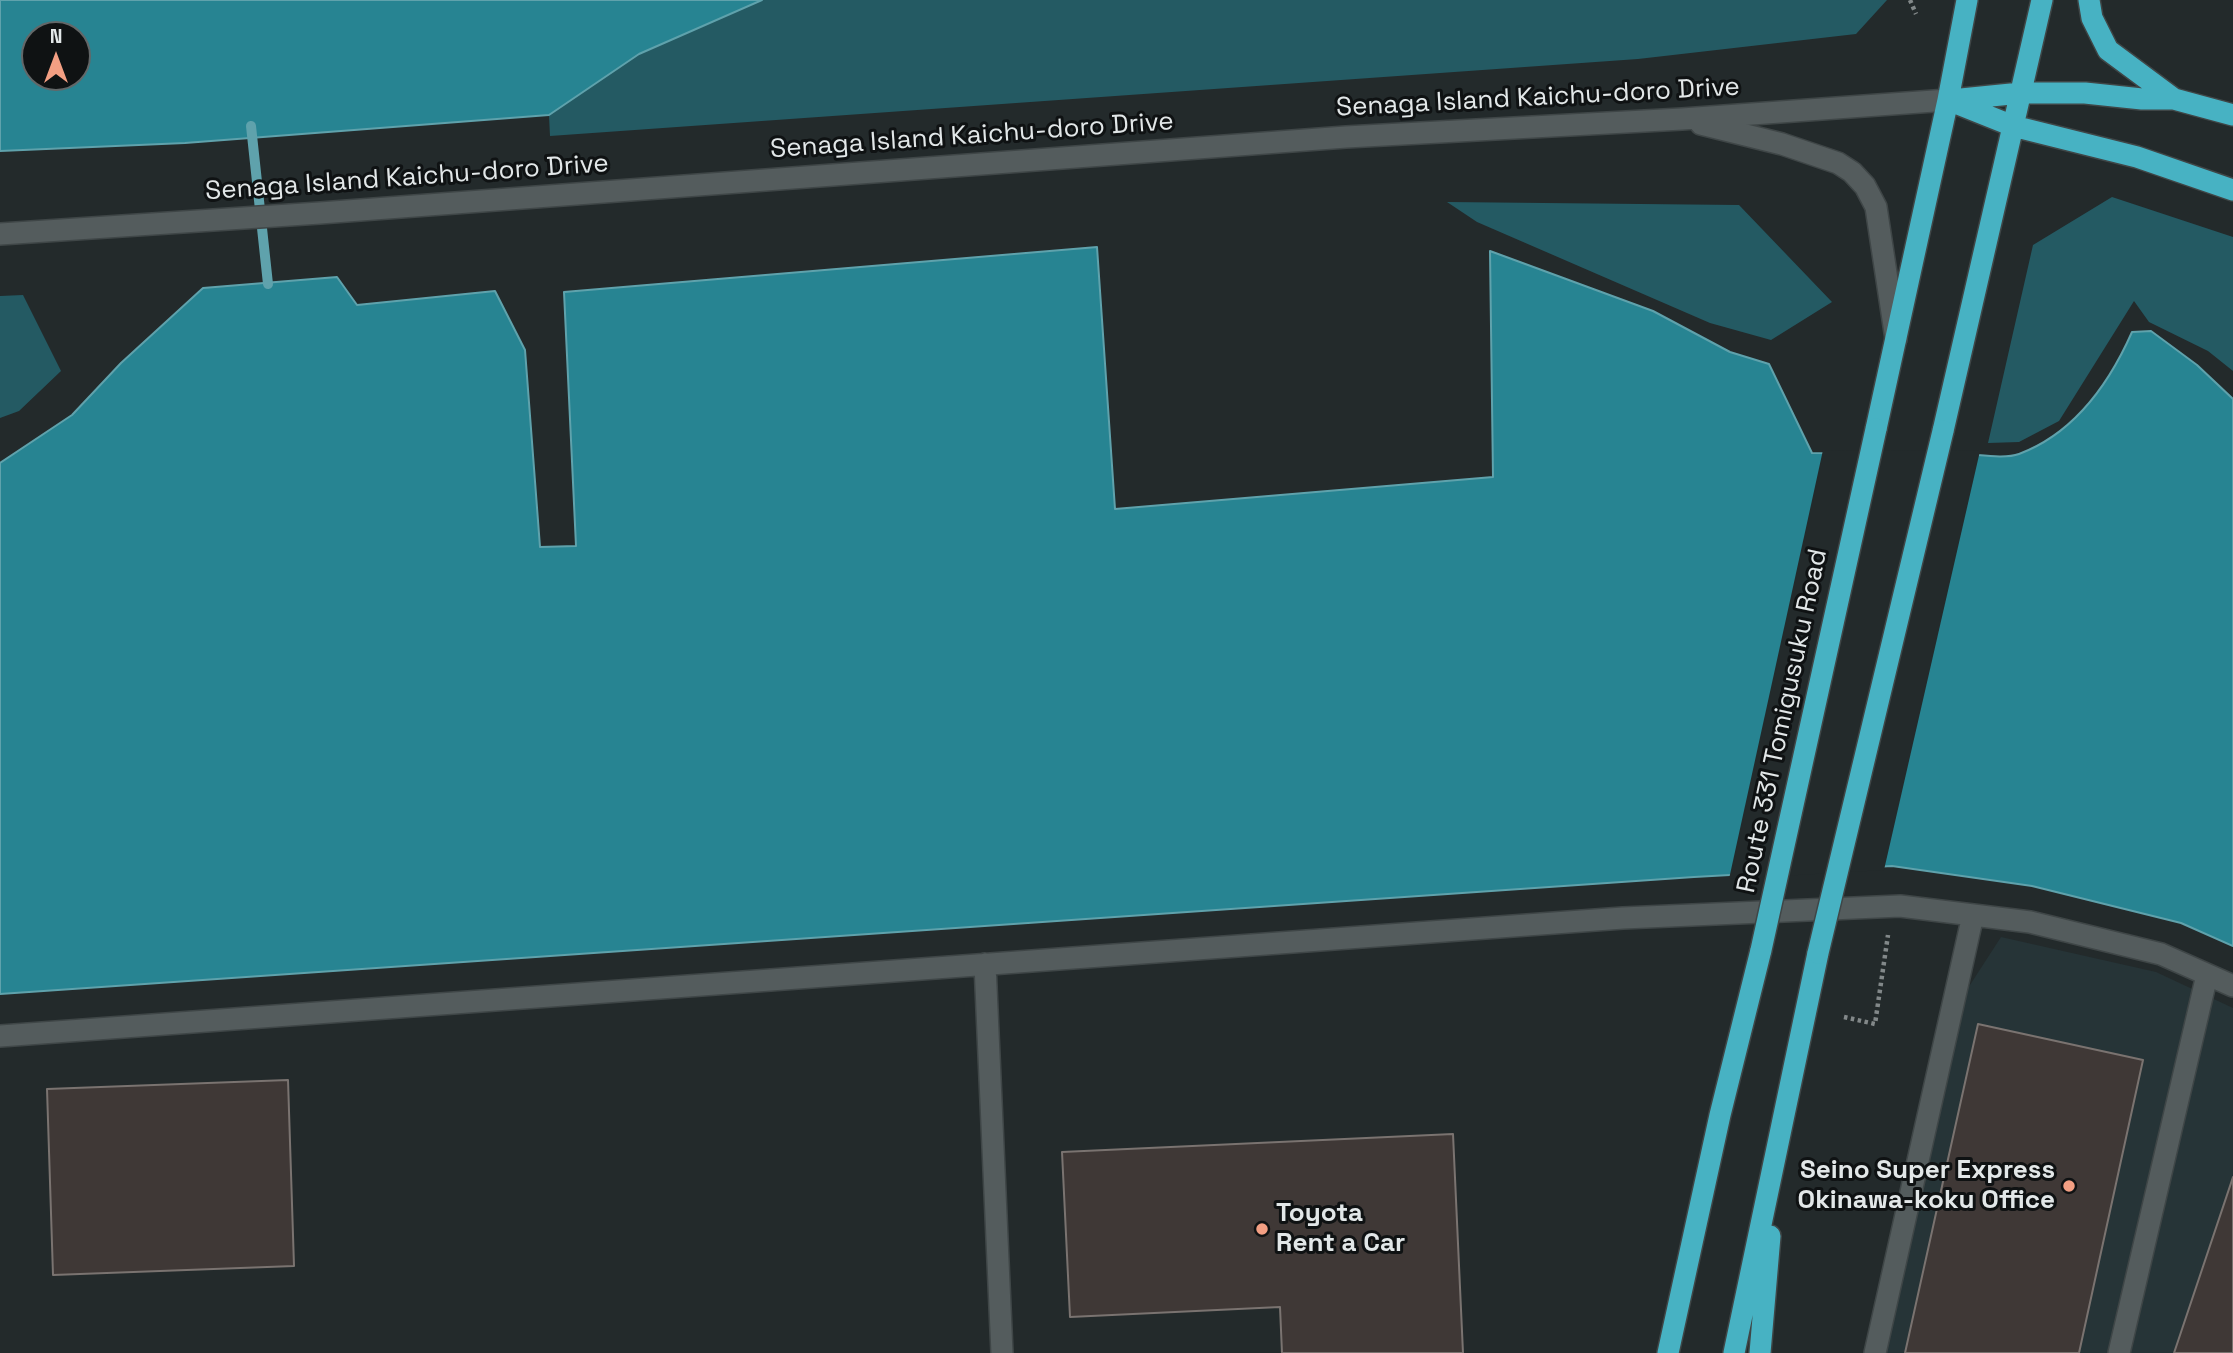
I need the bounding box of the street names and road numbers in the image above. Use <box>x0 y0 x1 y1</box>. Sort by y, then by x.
street label: Senaga Island Kaichu-doro Drive <box>1335 72 1741 124</box>
street label: Senaga Island Kaichu-doro Drive <box>769 106 1175 166</box>
street label: Senaga Island Kaichu-doro Drive <box>204 148 610 208</box>
street label: Route 331 Tomigusuku Road <box>1731 546 1835 896</box>

